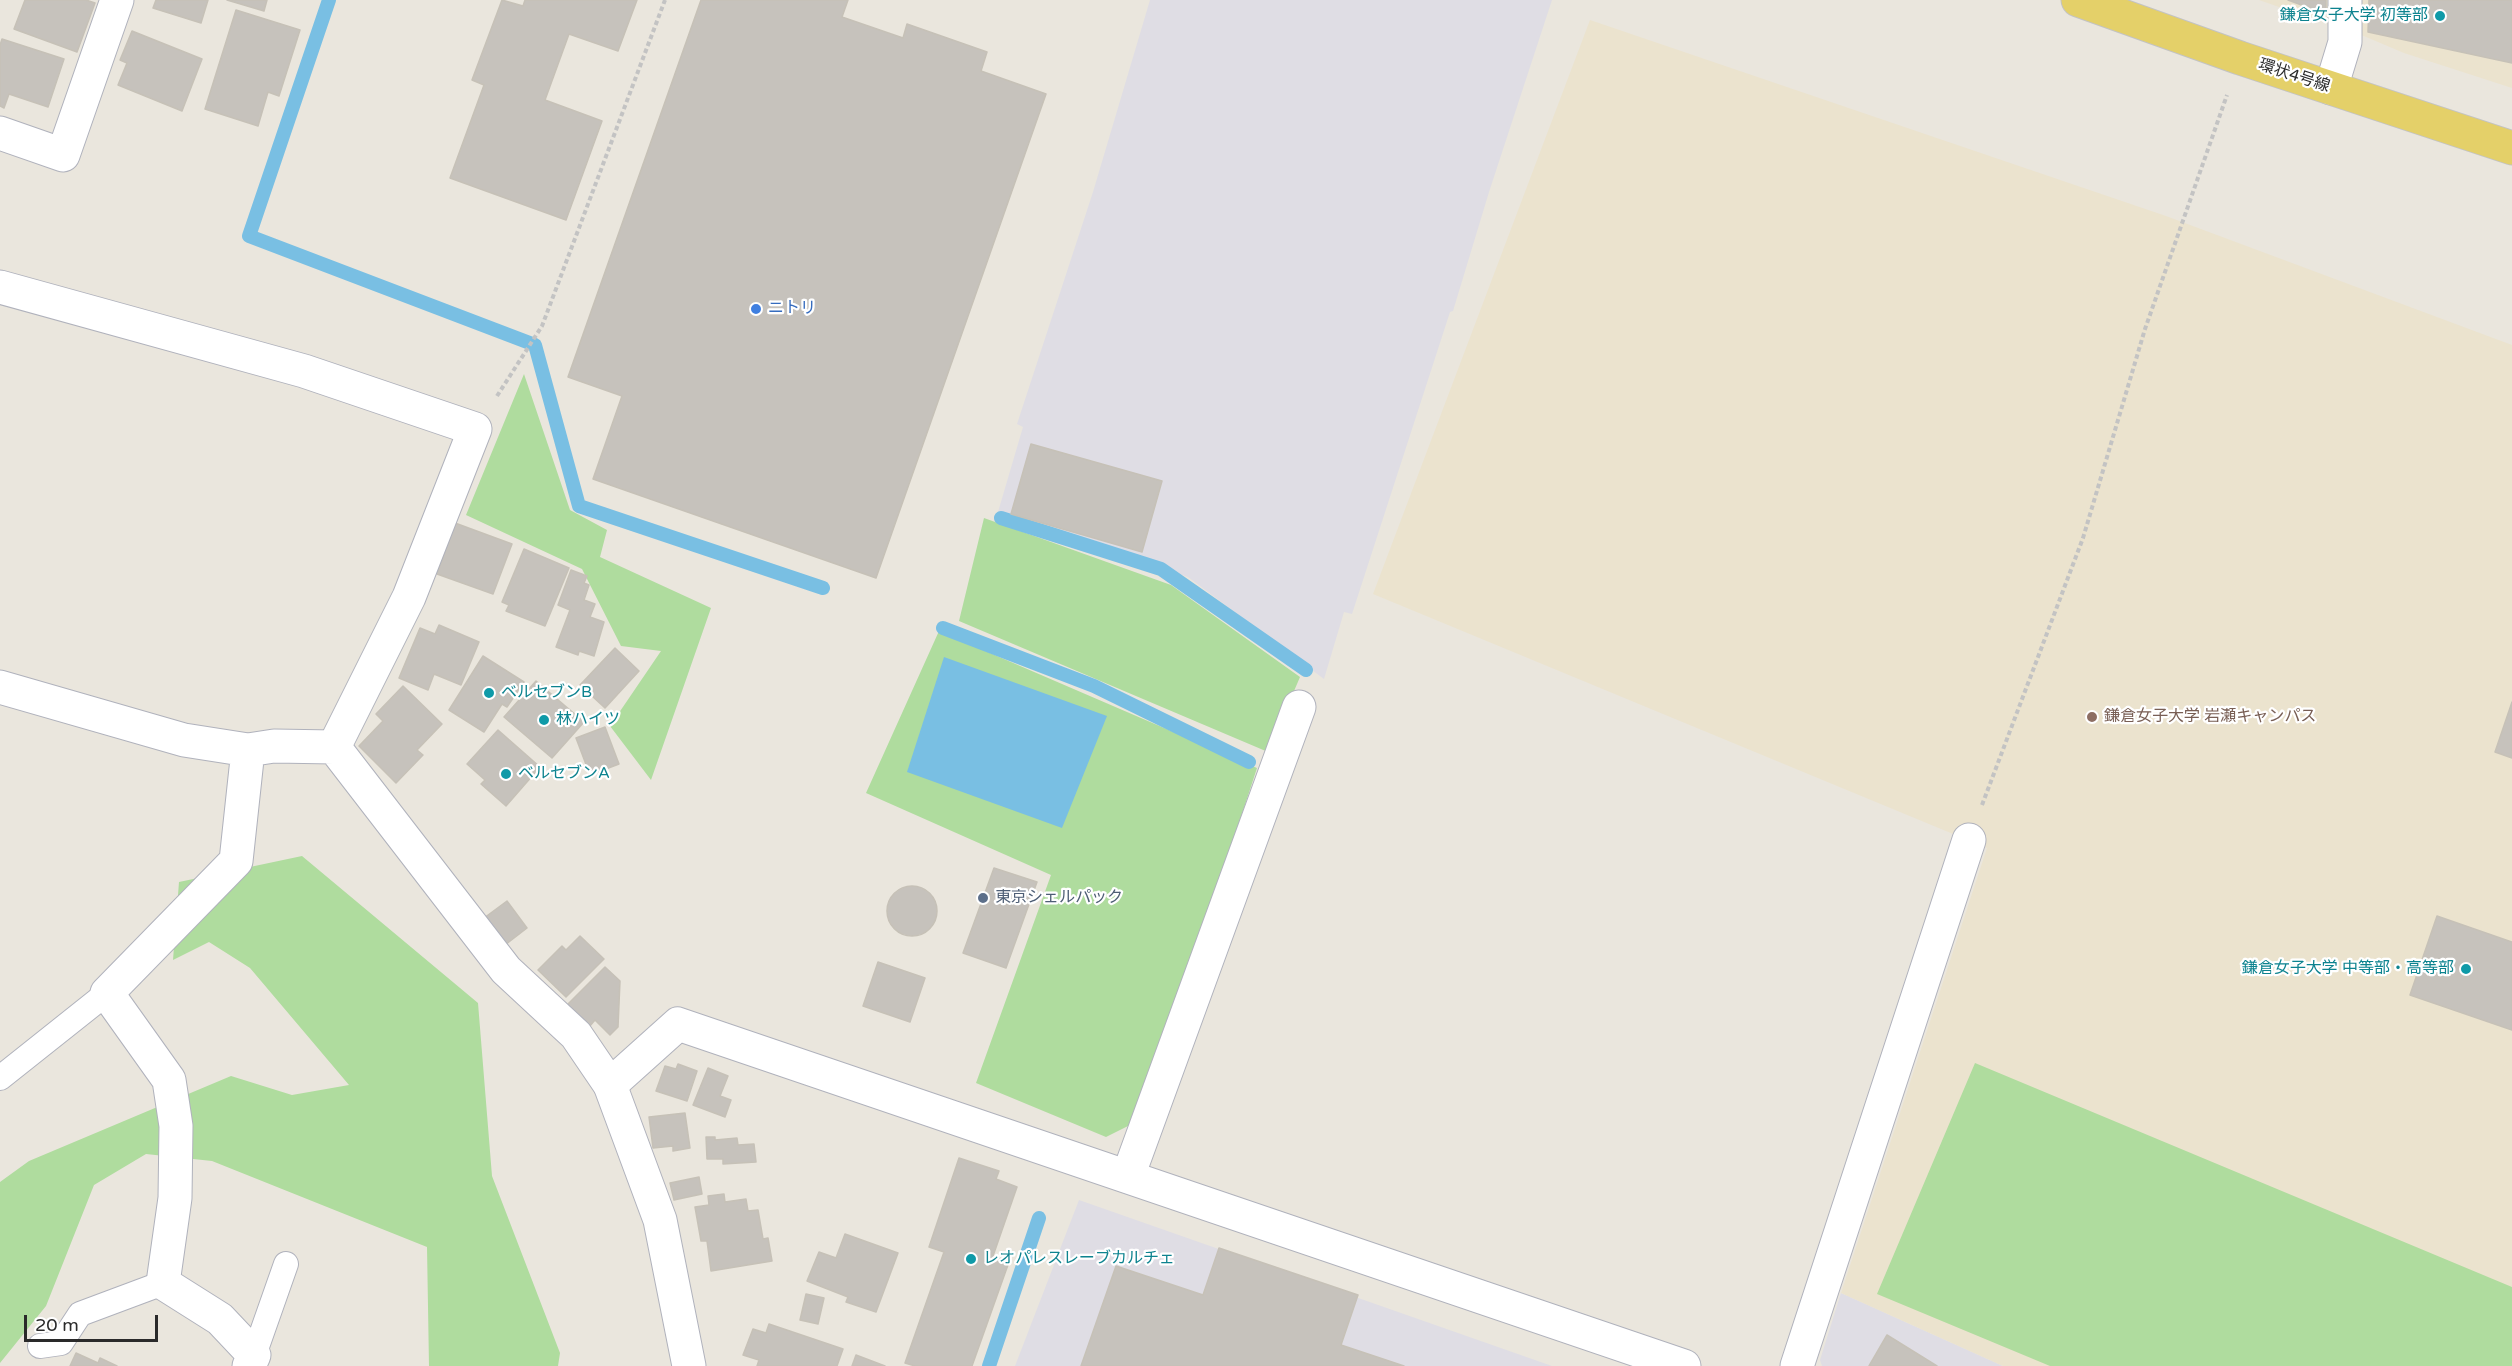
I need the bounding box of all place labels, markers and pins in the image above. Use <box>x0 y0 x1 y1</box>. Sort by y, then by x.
place label: 鎌倉女子大学 初等部 <box>2280 6 2428 26</box>
marker: 鎌倉女子大学 初等部 <box>2433 9 2447 23</box>
place label: ニトリ <box>768 299 816 319</box>
marker: ニトリ <box>749 302 763 316</box>
place label: ベルセブンB <box>501 683 592 703</box>
marker: ベルセブンB <box>482 686 496 700</box>
place label: 鎌倉女子大学 岩瀬キャンパス <box>2104 707 2316 727</box>
place label: 林ハイツ <box>556 710 620 730</box>
marker: 鎌倉女子大学 岩瀬キャンパス <box>2085 710 2099 724</box>
marker: 林ハイツ <box>537 713 551 727</box>
place label: ベルセブンA <box>518 764 610 784</box>
marker: ベルセブンA <box>499 767 513 781</box>
place label: 東京シェルパック <box>995 888 1123 908</box>
marker: 東京シェルパック <box>976 891 990 905</box>
place label: 鎌倉女子大学 中等部・高等部 <box>2242 959 2454 979</box>
marker: 鎌倉女子大学 中等部・高等部 <box>2459 962 2473 976</box>
place label: レオパレスレーブカルチェ <box>983 1249 1175 1269</box>
marker: レオパレスレーブカルチェ <box>964 1252 978 1266</box>

